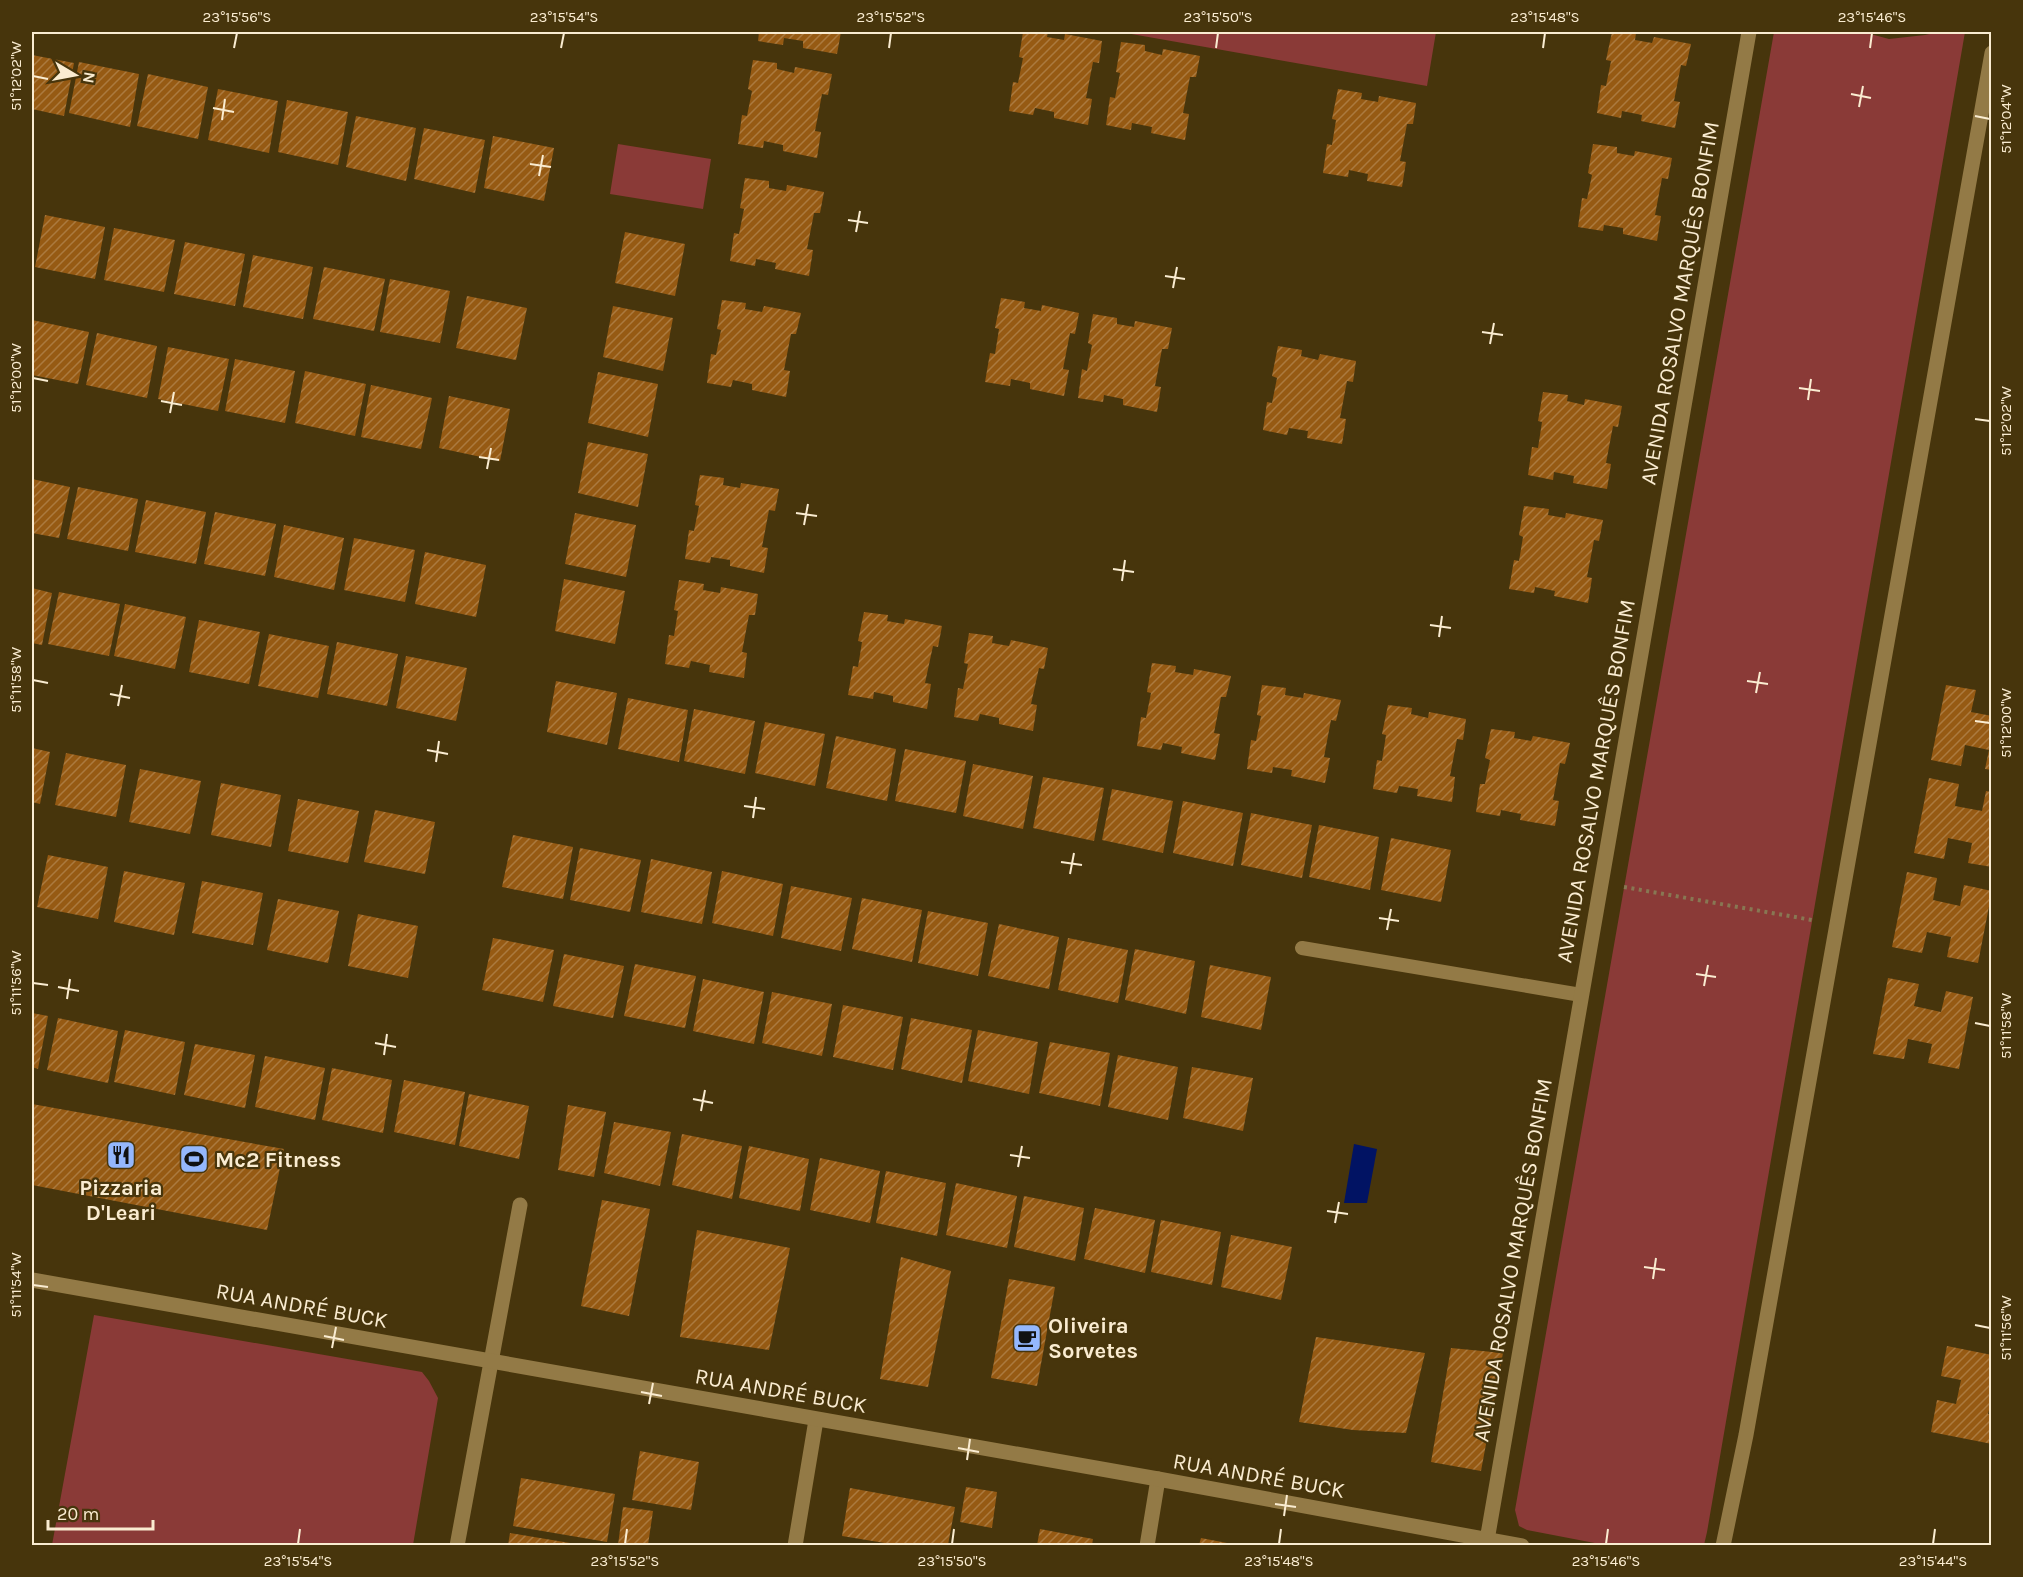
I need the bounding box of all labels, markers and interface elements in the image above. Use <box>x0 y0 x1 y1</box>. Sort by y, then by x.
text: 23°15'56"S <box>203 8 271 26</box>
text: 23°15'54"S <box>530 8 598 26</box>
text: 23°15'52"S <box>857 8 925 26</box>
text: 23°15'50"S <box>1183 8 1253 26</box>
text: 23°15'48"S <box>1510 8 1580 26</box>
text: 23°15'46"S <box>1838 8 1906 26</box>
text: 51°12'02"W <box>7 41 25 111</box>
north arrow <box>45 45 105 105</box>
text: N <box>79 70 100 85</box>
text: 51°12'04"W <box>1997 84 2015 154</box>
street label: AVENIDA ROSALVO MARQUÊS BONFIM <box>1635 119 1725 487</box>
text: 51°12'00"W <box>7 342 25 413</box>
text: 51°12'02"W <box>1997 386 2015 456</box>
street label: AVENIDA ROSALVO MARQUÊS BONFIM <box>1551 597 1641 965</box>
text: 51°11'58"W <box>7 646 25 713</box>
text: 51°12'00"W <box>1997 687 2015 758</box>
text: 51°11'56"W <box>7 950 25 1016</box>
text: 51°11'58"W <box>1997 992 2015 1059</box>
street label: AVENIDA ROSALVO MARQUÊS BONFIM <box>1468 1076 1558 1444</box>
restaurant icon: Pizzaria D'Leari <box>105 1139 137 1171</box>
sports icon: Mc2 Fitness <box>178 1143 210 1175</box>
place label: Mc2 Fitness <box>215 1147 341 1173</box>
place label: Pizzaria D'Leari <box>79 1175 163 1226</box>
text: 51°11'54"W <box>7 1252 25 1318</box>
street label: RUA ANDRÉ BUCK <box>214 1277 390 1334</box>
text: 51°11'56"W <box>1997 1295 2015 1361</box>
place label: Oliveira Sorvetes <box>1048 1313 1138 1364</box>
cafe icon: Oliveira Sorvetes <box>1011 1322 1043 1354</box>
street label: RUA ANDRÉ BUCK <box>693 1362 869 1419</box>
street label: RUA ANDRÉ BUCK <box>1171 1447 1347 1504</box>
scale bar <box>48 1493 153 1531</box>
text: 20 m <box>57 1503 99 1525</box>
text: 23°15'54"S <box>264 1552 332 1570</box>
text: 23°15'52"S <box>591 1552 659 1570</box>
text: 23°15'50"S <box>917 1552 987 1570</box>
text: 23°15'48"S <box>1244 1552 1314 1570</box>
text: 23°15'46"S <box>1572 1552 1640 1570</box>
text: 23°15'44"S <box>1899 1552 1967 1570</box>

